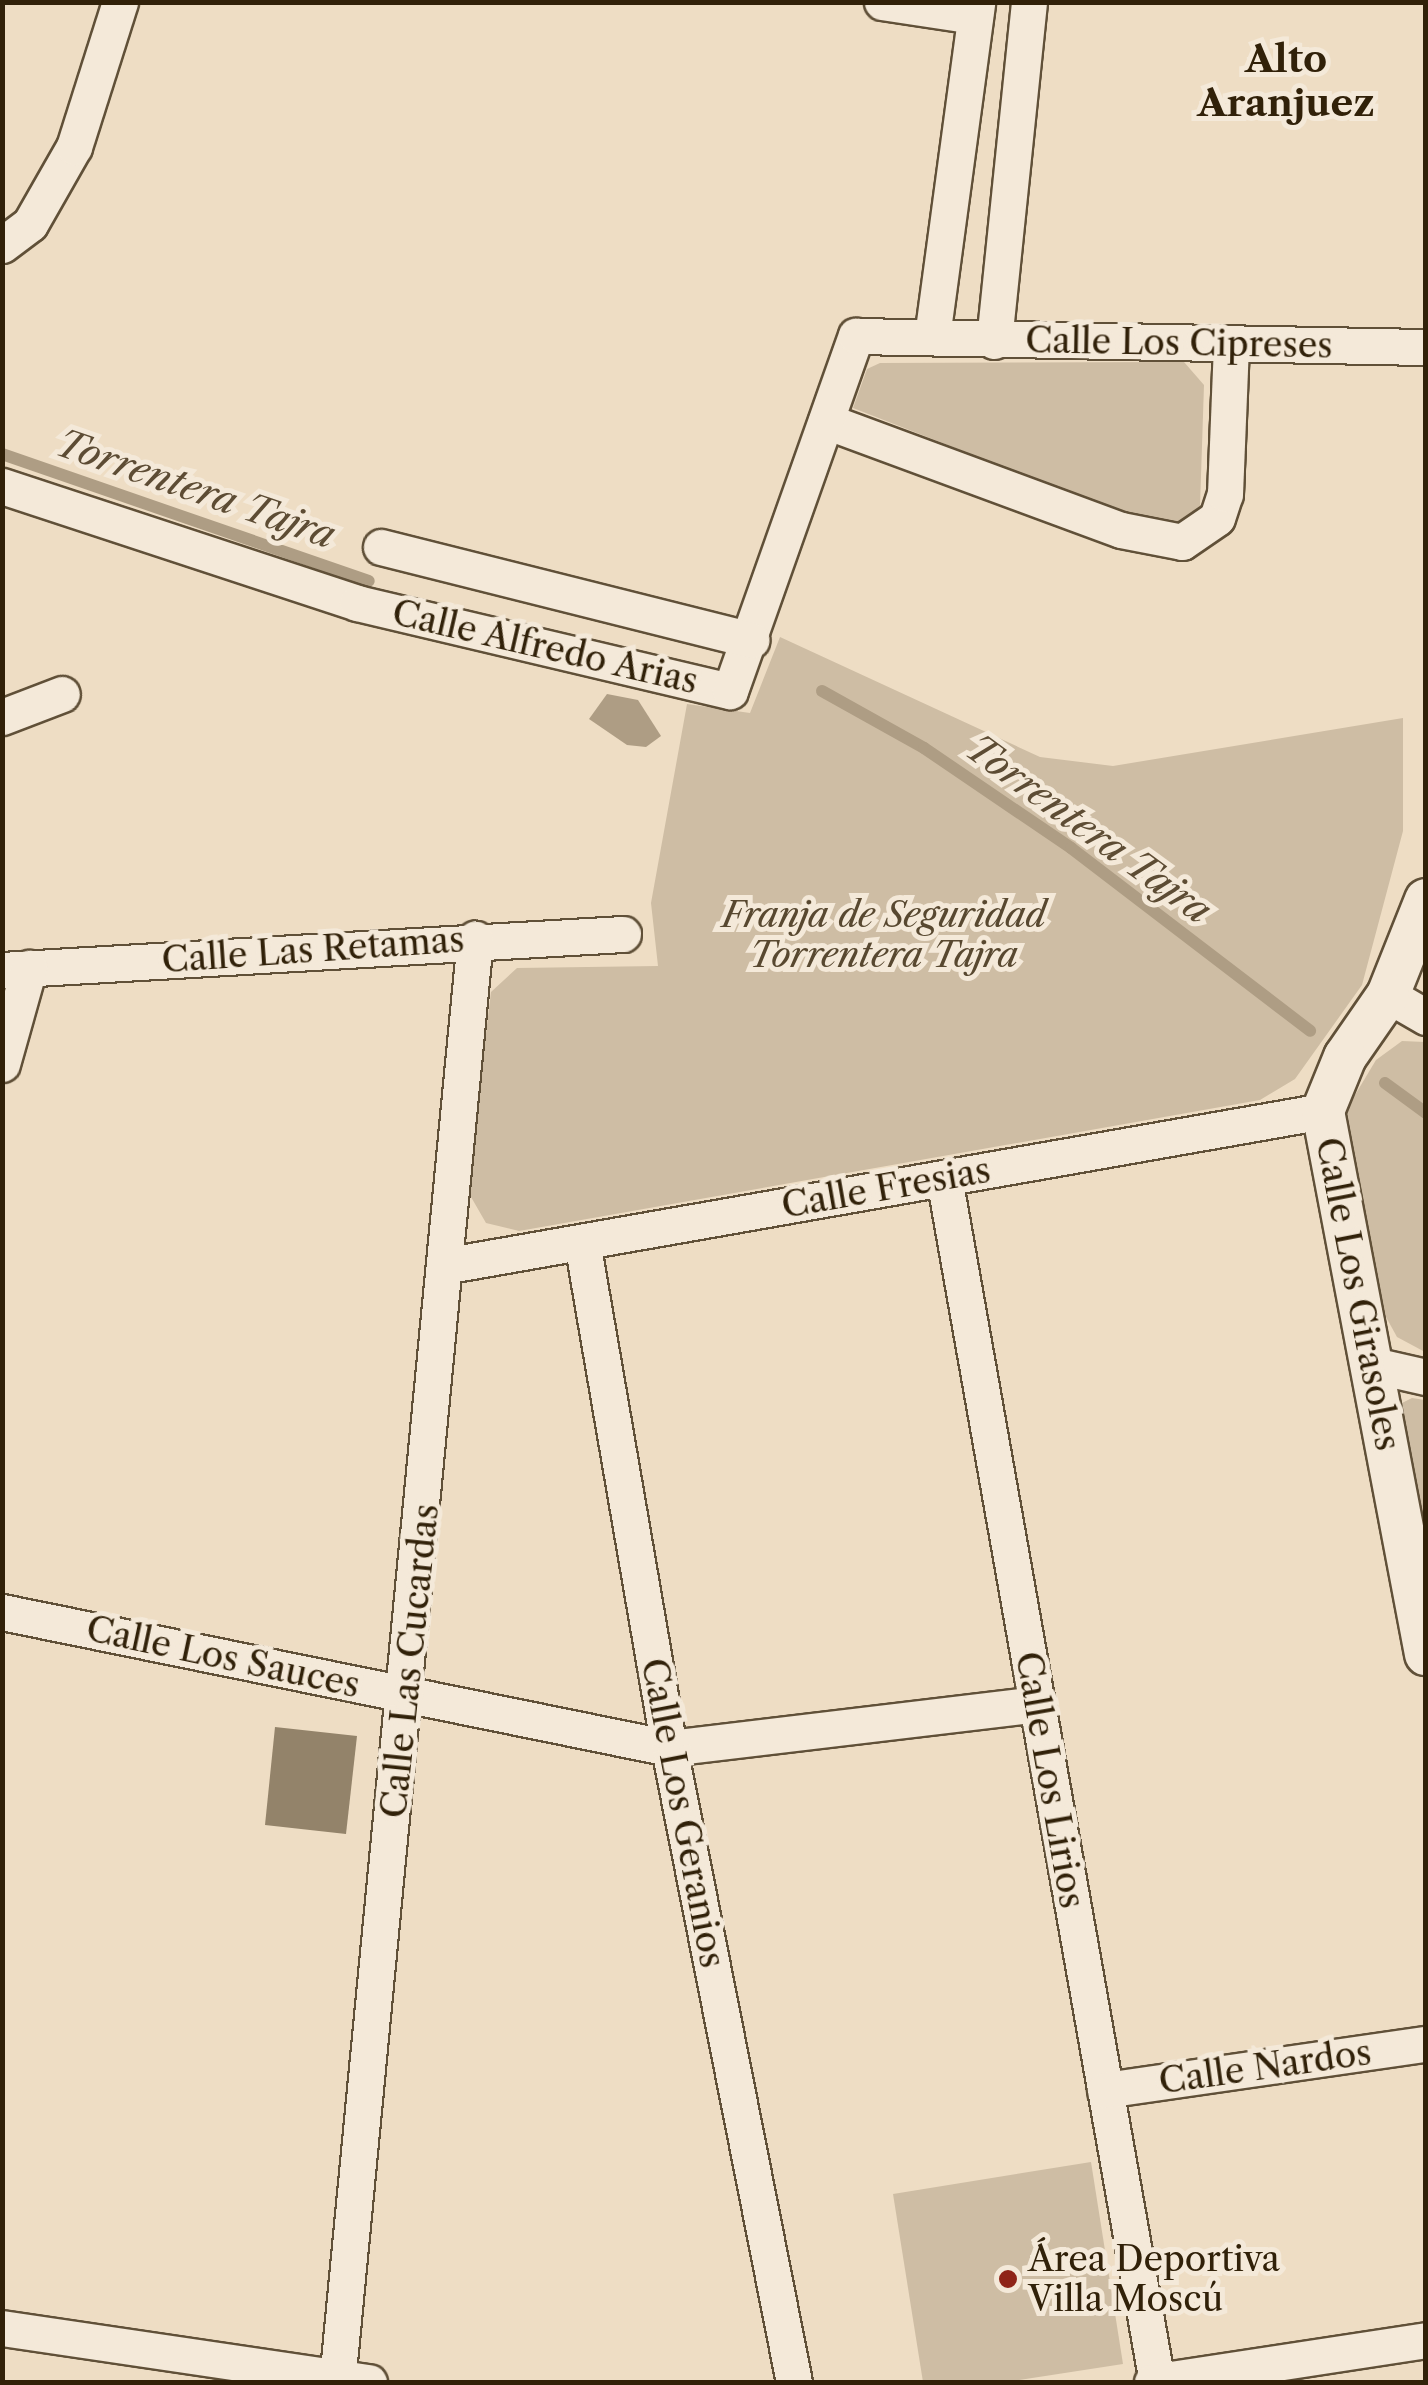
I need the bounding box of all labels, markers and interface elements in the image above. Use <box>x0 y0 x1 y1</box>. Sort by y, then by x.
district label: Alto Aranjuez <box>1197 36 1375 125</box>
street label: Calle Los Cipreses <box>1025 319 1333 367</box>
water label: Torrentera Tajra <box>51 420 341 558</box>
street label: Calle Alfredo Arias <box>387 591 703 703</box>
water label: Torrentera Tajra <box>958 725 1220 933</box>
park label: Franja de Seguridad Torrentera Tajra <box>722 894 1046 976</box>
street label: Calle Las Retamas <box>160 918 466 982</box>
street label: Calle Los Girasoles <box>1307 1134 1409 1454</box>
street label: Calle Fresias <box>778 1149 994 1227</box>
street label: Calle Las Cucardas <box>373 1502 447 1820</box>
street label: Calle Los Sauces <box>83 1608 363 1706</box>
street label: Calle Los Lirios <box>1007 1648 1093 1912</box>
street label: Calle Los Geranios <box>632 1655 734 1971</box>
street label: Calle Nardos <box>1156 2031 1374 2103</box>
place label: Área Deportiva Villa Moscú <box>1028 2238 1280 2320</box>
marker: Área Deportiva Villa Moscú <box>997 2268 1019 2290</box>

